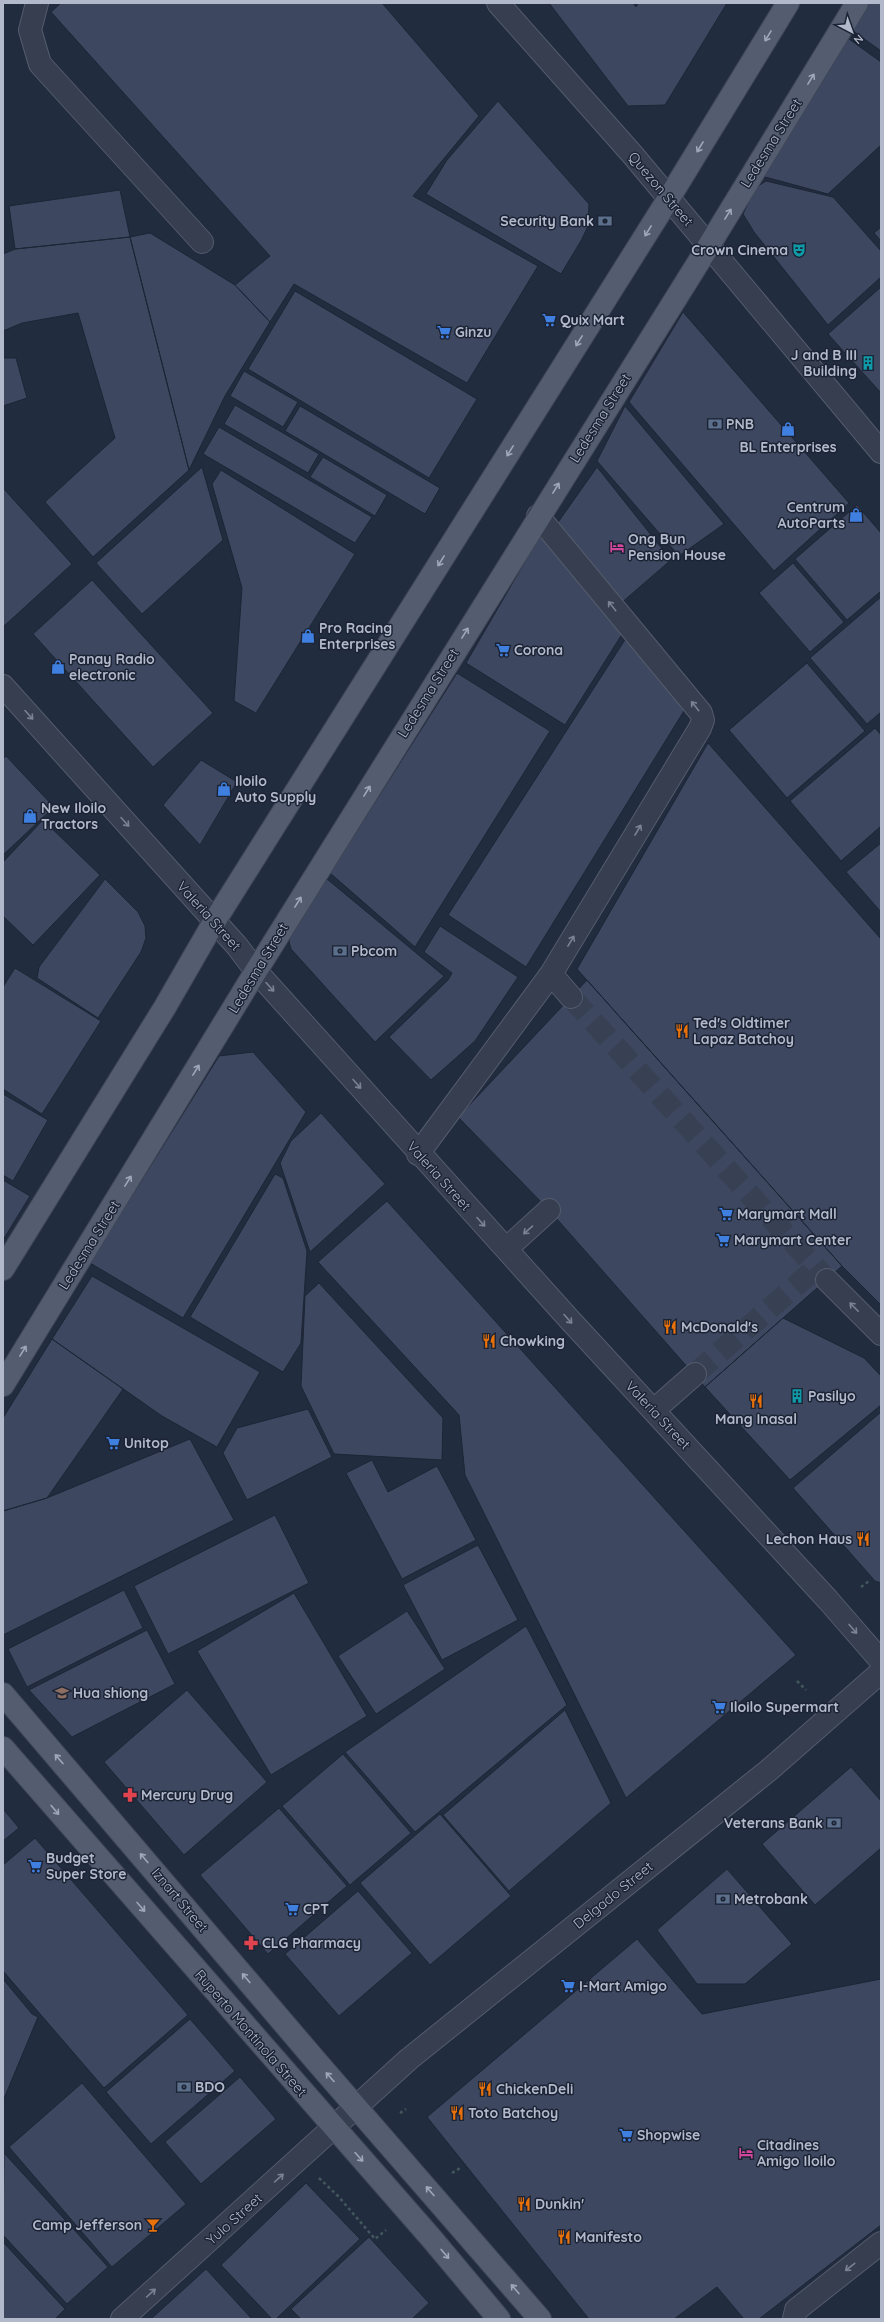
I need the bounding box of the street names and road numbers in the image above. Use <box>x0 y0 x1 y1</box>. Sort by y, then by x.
street label: Ledesma Street <box>736 95 806 191</box>
street label: Quezon Street <box>625 148 698 230</box>
street label: Ledesma Street <box>565 370 635 466</box>
street label: Ledesma Street <box>393 645 463 741</box>
street label: Valeria Street <box>173 877 245 955</box>
street label: Ledesma Street <box>224 920 292 1016</box>
street label: Valeria Street <box>403 1137 475 1215</box>
street label: Ledesma Street <box>54 1197 124 1293</box>
street label: Valeria Street <box>622 1377 695 1453</box>
street label: Delgado Street <box>570 1857 657 1933</box>
street label: Iznart Street <box>148 1864 212 1936</box>
street label: Ruperto Montinola Street <box>191 1966 311 2100</box>
street label: Yulo Street <box>202 2189 266 2249</box>

